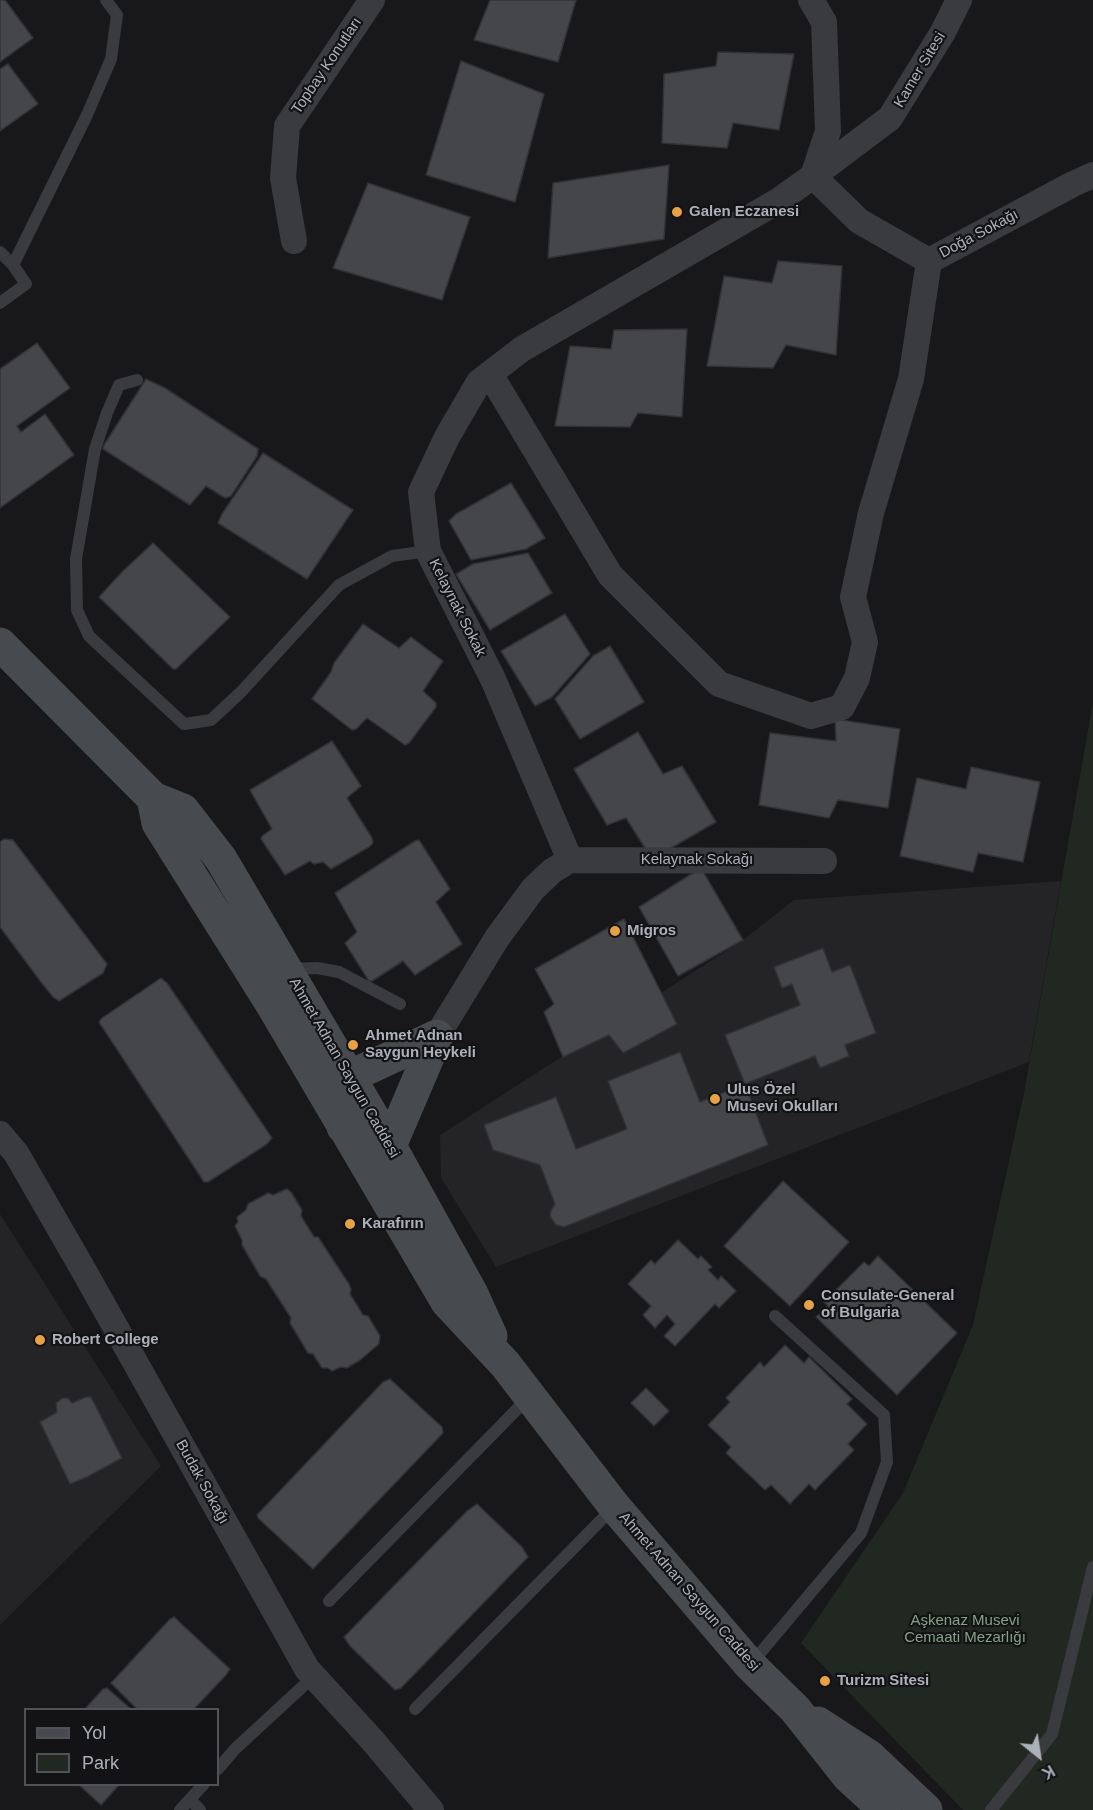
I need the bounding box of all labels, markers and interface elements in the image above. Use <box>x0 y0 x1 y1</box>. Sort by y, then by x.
street label: Topbay Konutları <box>288 14 366 118</box>
street label: Kamer Sitesi <box>890 29 950 111</box>
place label: Galen Eczanesi <box>689 203 799 221</box>
marker: Galen Eczanesi <box>670 205 684 219</box>
street label: Doğa Sokağı <box>936 206 1022 262</box>
street label: Kelaynak Sokak <box>425 556 489 660</box>
street label: Kelaynak Sokağı <box>641 851 753 869</box>
place label: Migros <box>627 922 676 940</box>
marker: Migros <box>608 924 622 938</box>
street label: Ahmet Adnan Saygun Caddesi <box>285 975 403 1161</box>
place label: Ahmet Adnan Saygun Heykeli <box>365 1027 476 1062</box>
marker: Ahmet Adnan Saygun Heykeli <box>346 1038 360 1052</box>
place label: Ulus Özel Musevi Okulları <box>727 1081 838 1116</box>
marker: Ulus Özel Musevi Okulları <box>708 1092 722 1106</box>
place label: Karafırın <box>362 1215 424 1233</box>
marker: Karafırın <box>343 1217 357 1231</box>
place label: Consulate-General of Bulgaria <box>821 1287 954 1322</box>
marker: Consulate-General of Bulgaria <box>802 1298 816 1312</box>
place label: Robert College <box>52 1331 159 1349</box>
marker: Robert College <box>33 1333 47 1347</box>
street label: Budak Sokağı <box>171 1437 233 1527</box>
street label: Ahmet Adnan Saygun Caddesi <box>615 1509 763 1675</box>
park label: Aşkenaz Musevi Cemaati Mezarlığı <box>904 1612 1026 1647</box>
place label: Turizm Sitesi <box>837 1672 929 1690</box>
marker: Turizm Sitesi <box>818 1674 832 1688</box>
legend <box>24 1708 219 1786</box>
text: Yol <box>82 1723 106 1743</box>
north arrow <box>1009 1726 1069 1786</box>
text: Park <box>82 1753 119 1773</box>
text: K <box>1039 1762 1058 1782</box>

